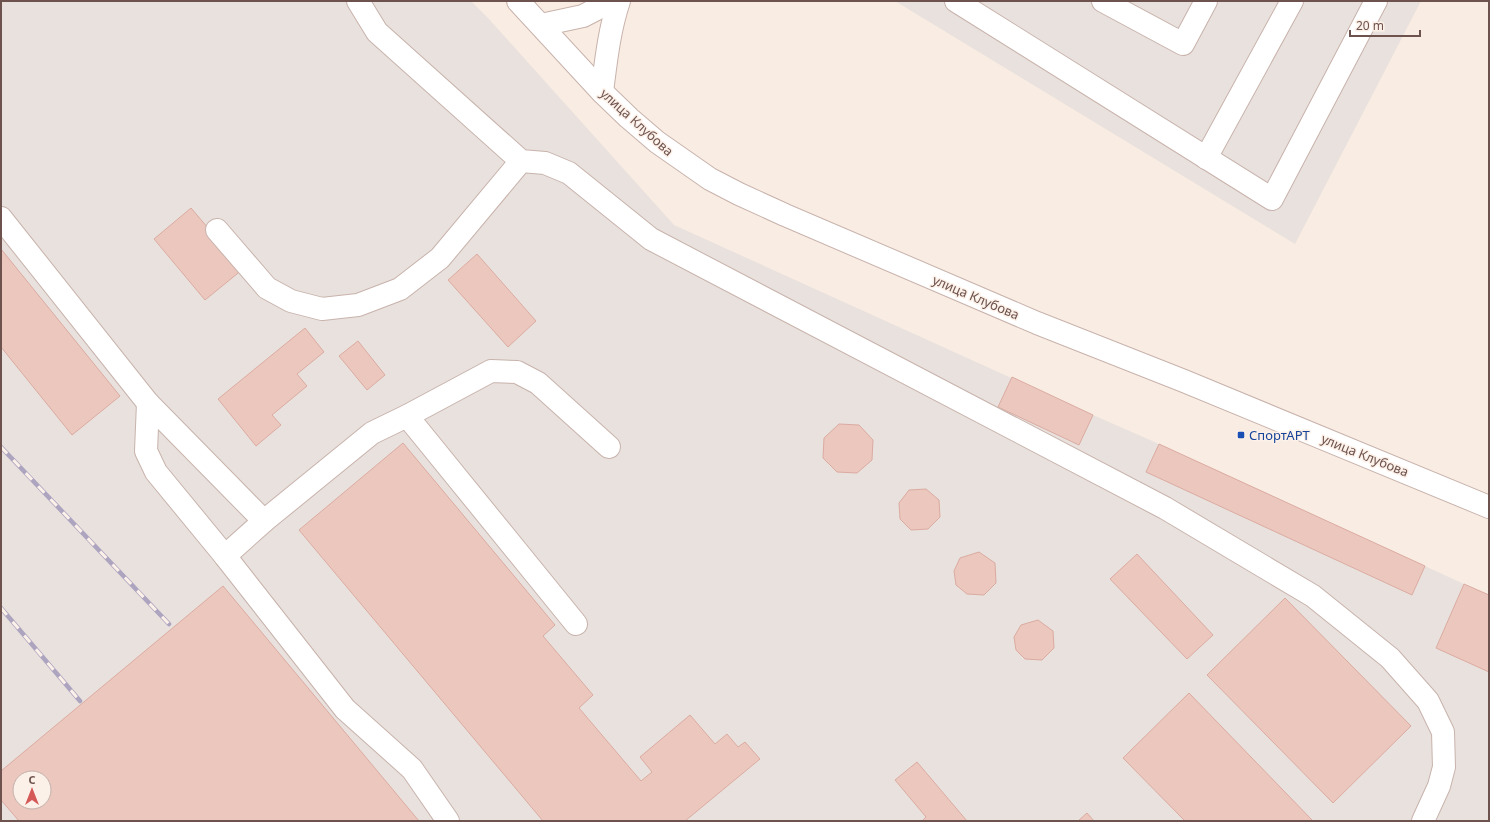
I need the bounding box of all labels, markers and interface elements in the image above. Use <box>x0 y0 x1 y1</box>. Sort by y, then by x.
scale bar <box>1350 12 1420 38</box>
text: 20 m <box>1356 17 1384 34</box>
street label: улица Клубова <box>597 84 677 160</box>
street label: улица Клубова <box>930 271 1022 323</box>
place label: СпортАРТ <box>1249 426 1311 444</box>
street label: улица Клубова <box>1319 429 1411 481</box>
marker: СпортАРТ <box>1236 430 1246 440</box>
north arrow <box>12 770 52 810</box>
text: С <box>28 772 36 787</box>

